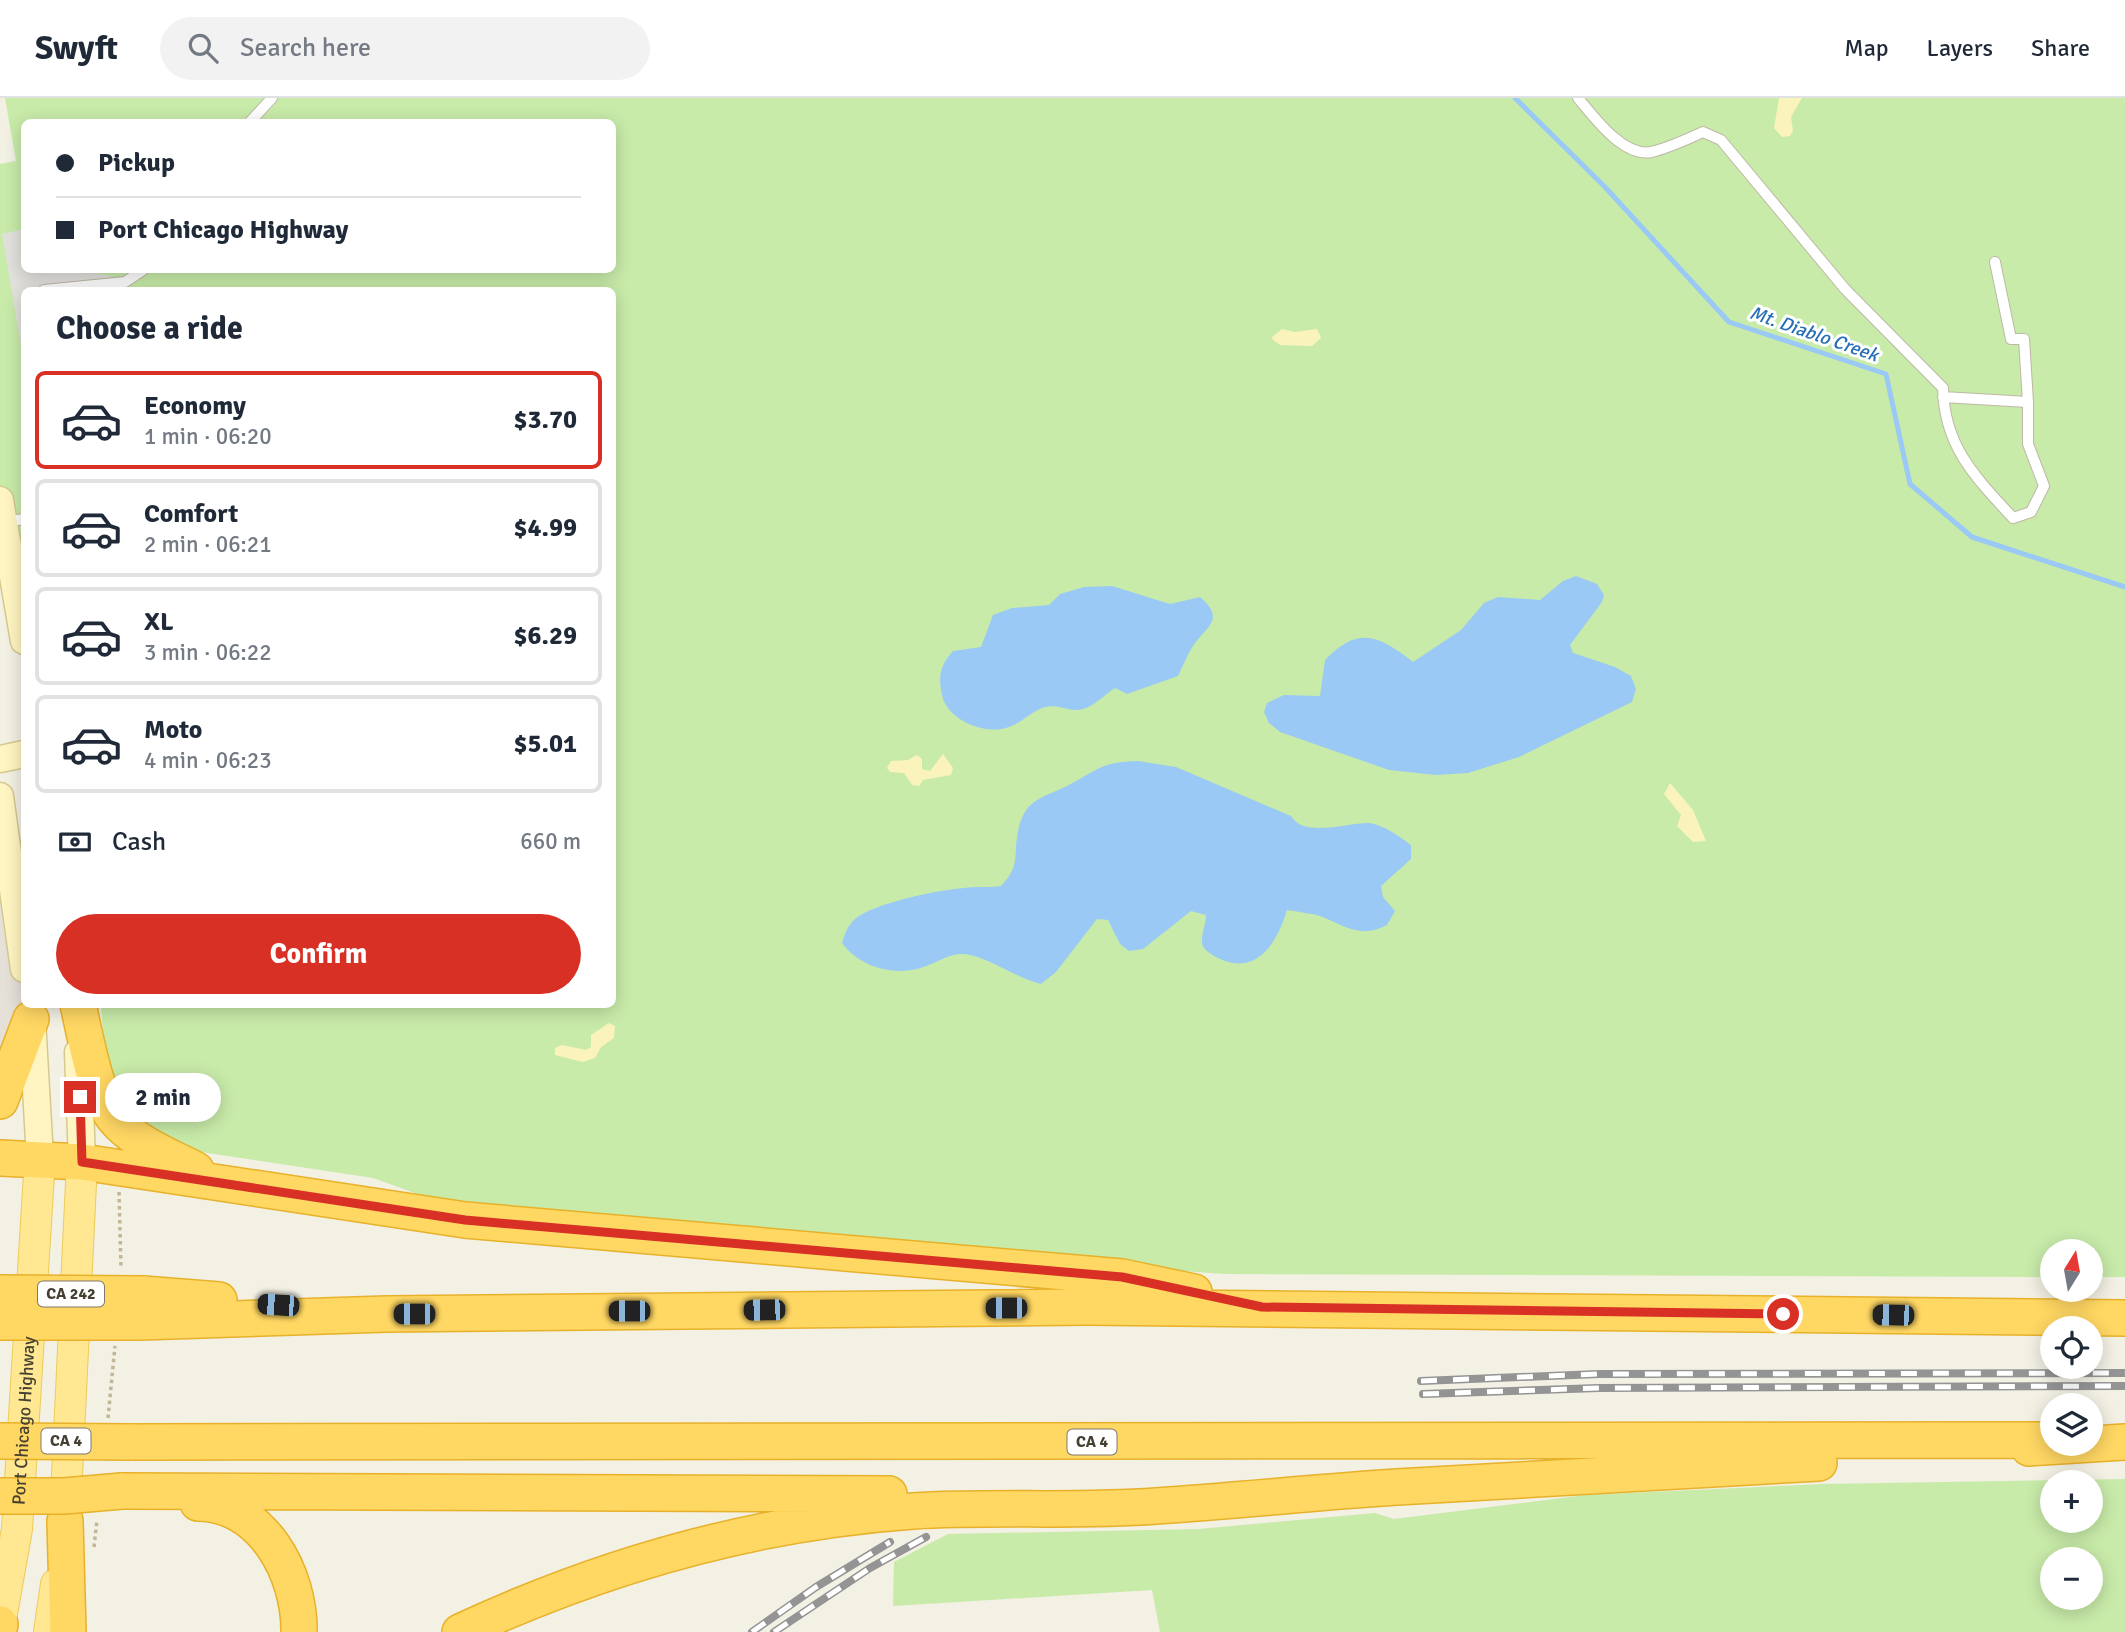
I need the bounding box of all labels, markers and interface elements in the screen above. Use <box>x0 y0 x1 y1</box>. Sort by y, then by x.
search box <box>160 17 650 80</box>
text: Swyft <box>35 28 118 69</box>
icon: search <box>184 29 222 67</box>
text: Search here <box>240 32 371 64</box>
text: Map <box>1844 33 1889 63</box>
text: Layers <box>1927 33 1993 63</box>
text: Share <box>2031 33 2090 63</box>
text: Pickup <box>98 147 175 179</box>
text: Port Chicago Highway <box>98 214 348 246</box>
water label: Mt. Diablo Creek <box>1747 301 1883 368</box>
text: Choose a ride <box>56 309 243 348</box>
icon: car <box>60 389 123 452</box>
text: Economy <box>144 390 246 422</box>
text: $3.70 <box>513 404 577 436</box>
text: 1 min · 06:20 <box>144 422 272 451</box>
icon: car <box>60 497 123 560</box>
text: Comfort <box>144 498 238 530</box>
text: $4.99 <box>513 512 577 544</box>
text: 2 min · 06:21 <box>144 530 272 559</box>
icon: car <box>60 605 123 668</box>
text: XL <box>144 606 174 638</box>
text: $6.29 <box>513 620 577 652</box>
text: 3 min · 06:22 <box>144 638 272 667</box>
icon: car <box>60 713 123 776</box>
text: Moto <box>144 714 202 746</box>
text: $5.01 <box>513 728 577 760</box>
text: 4 min · 06:23 <box>144 746 272 775</box>
icon: cash <box>56 823 94 861</box>
text: Cash <box>112 826 166 858</box>
text: 660 m <box>520 827 581 856</box>
button: Confirm <box>56 914 581 994</box>
callout: 2 min <box>104 1072 220 1122</box>
route end <box>64 1081 96 1113</box>
text: 2 min <box>135 1083 191 1112</box>
north arrow <box>2040 1239 2104 1302</box>
map controls <box>2040 1239 2103 1610</box>
road number: CA 242 <box>38 1282 104 1306</box>
car <box>257 1293 300 1317</box>
car <box>986 1298 1028 1319</box>
route start <box>1767 1298 1799 1330</box>
car <box>743 1299 786 1321</box>
car <box>609 1301 651 1322</box>
car <box>394 1304 436 1325</box>
car <box>1872 1304 1915 1326</box>
button: locate <box>2040 1316 2103 1379</box>
street label: Port Chicago Highway <box>8 1335 40 1506</box>
button: layers <box>2040 1393 2103 1456</box>
road number: CA 4 <box>42 1428 90 1454</box>
road number: CA 4 <box>1068 1430 1116 1454</box>
button: + <box>2040 1470 2103 1533</box>
button: − <box>2040 1547 2103 1610</box>

